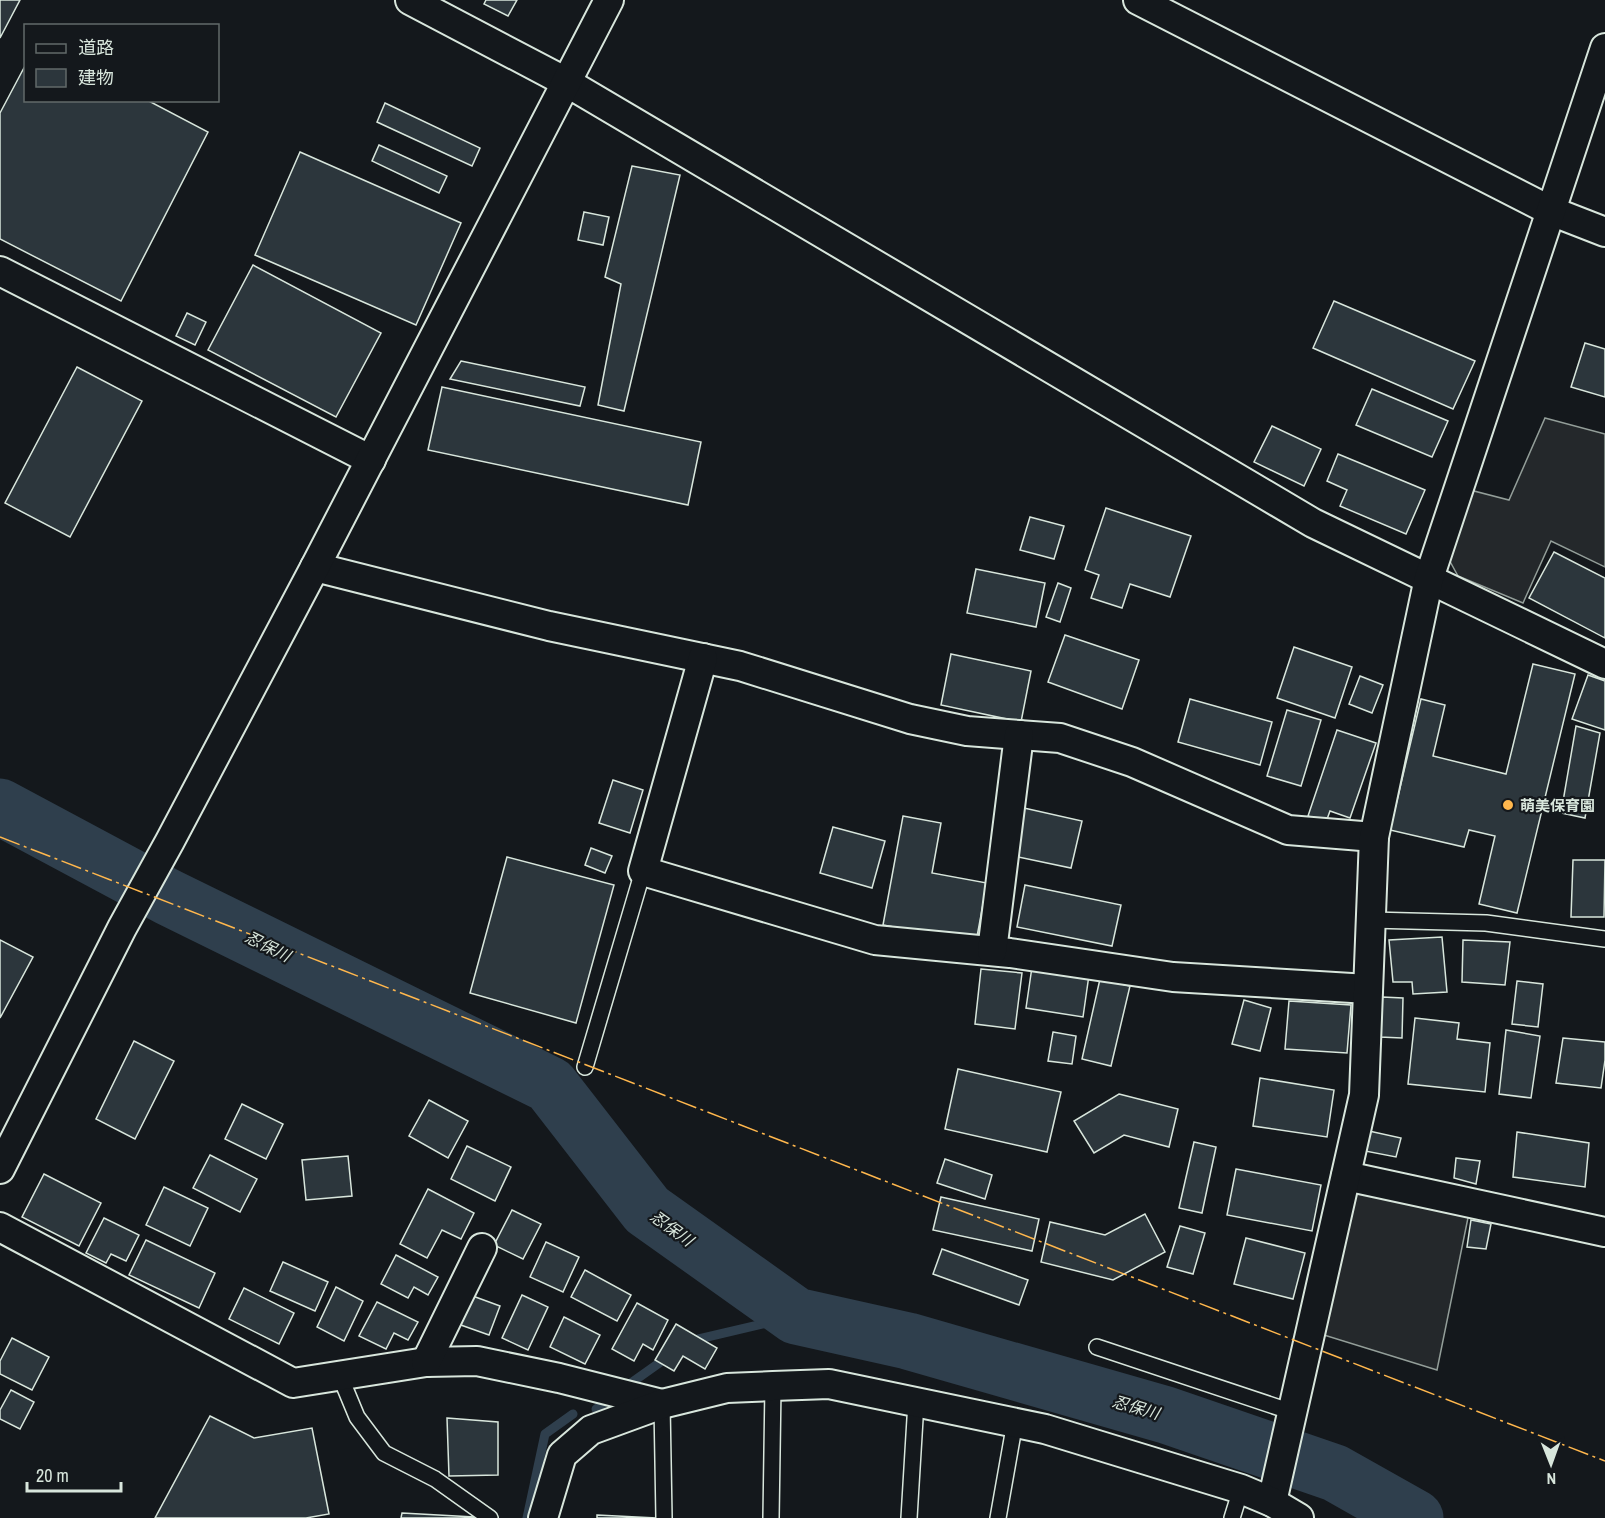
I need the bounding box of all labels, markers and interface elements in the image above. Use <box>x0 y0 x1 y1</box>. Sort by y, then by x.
legend <box>24 24 219 102</box>
text: 道路 <box>78 35 114 60</box>
text: 建物 <box>78 65 114 90</box>
place label: 萌美保育園 <box>1520 795 1595 816</box>
marker: 萌美保育園 <box>1501 798 1515 812</box>
water label: 忍保川 <box>242 926 296 967</box>
water label: 忍保川 <box>646 1205 699 1252</box>
water label: 忍保川 <box>1110 1390 1164 1425</box>
north arrow <box>1521 1434 1581 1494</box>
scale bar <box>27 1455 122 1493</box>
text: 20 m <box>36 1463 69 1488</box>
text: N <box>1546 1468 1556 1490</box>

